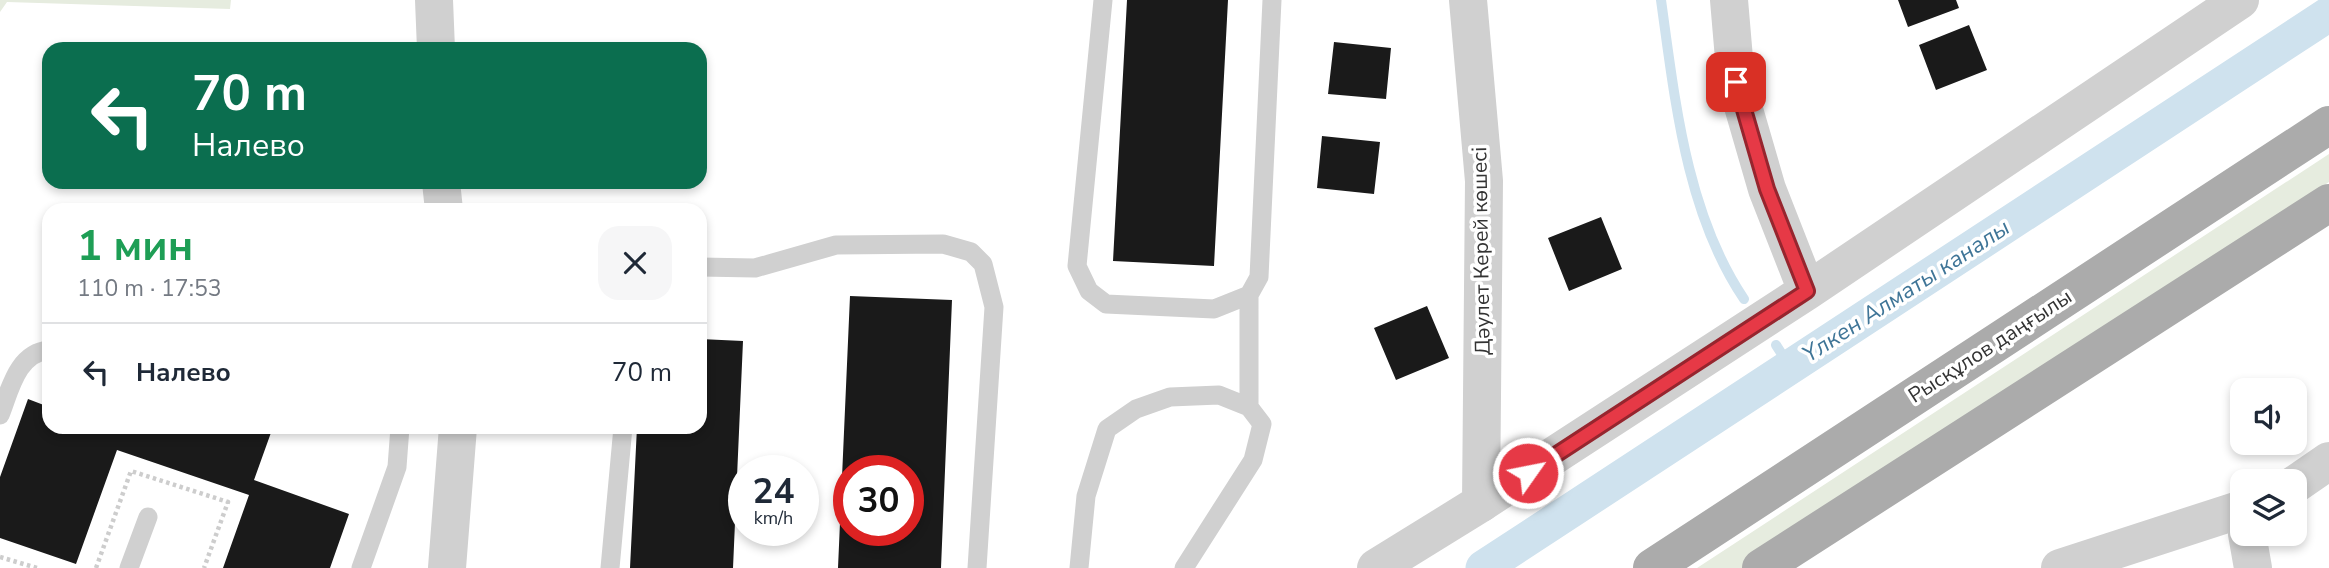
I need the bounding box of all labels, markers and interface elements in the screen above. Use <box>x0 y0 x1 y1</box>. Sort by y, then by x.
pin <box>1706 52 1766 112</box>
text: 70 m <box>192 60 307 127</box>
icon: arrive <box>1717 63 1755 101</box>
icon: left <box>77 70 168 161</box>
text: Налево <box>192 124 305 167</box>
street label: Дәулет Керей көшесі <box>1465 147 1497 355</box>
water label: Үлкен Алматы каналы <box>1796 212 2016 370</box>
text: 1 мин <box>77 218 193 275</box>
button: close <box>598 226 672 300</box>
text: 110 m · 17:53 <box>77 273 222 304</box>
street label: Рысқұлов даңғылы <box>1903 283 2077 409</box>
icon: left <box>77 353 115 391</box>
text: Налево <box>136 355 231 390</box>
text: 70 m <box>612 355 672 390</box>
map controls <box>2230 378 2307 546</box>
button: sound <box>2230 378 2307 455</box>
position arrow <box>1491 436 1565 510</box>
speed limit sign: 30 <box>833 455 924 546</box>
text: 24 <box>752 468 795 515</box>
button: layers <box>2230 469 2307 546</box>
text: km/h <box>754 506 793 530</box>

